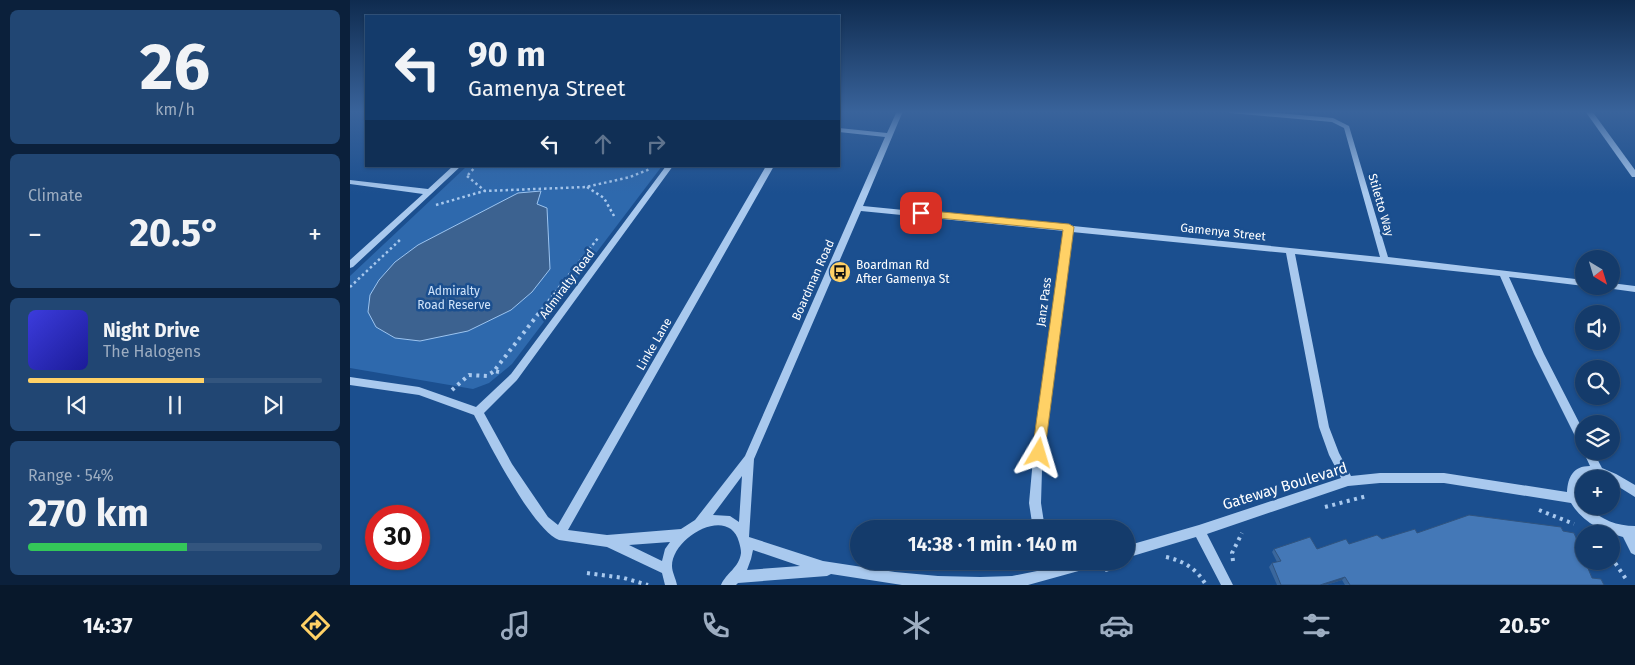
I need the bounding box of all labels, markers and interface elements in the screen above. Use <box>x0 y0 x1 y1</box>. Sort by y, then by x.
text: 26 <box>140 28 210 106</box>
text: 90 m <box>468 33 546 75</box>
icon: left <box>385 35 450 100</box>
text: Gamenya Street <box>468 75 625 102</box>
text: km/h <box>155 100 195 119</box>
icon: left <box>536 130 564 158</box>
icon: ahead <box>589 130 617 158</box>
icon: right <box>642 130 670 158</box>
street label: Stiletto Way <box>1365 172 1397 238</box>
text: Climate <box>28 186 83 205</box>
pin <box>900 192 942 234</box>
icon: arrive <box>907 199 935 227</box>
text: 20.5° <box>129 210 221 256</box>
text: − <box>28 218 42 251</box>
text: + <box>308 218 322 251</box>
street label: Gamenya Street <box>1180 221 1267 244</box>
street label: Boardman Road <box>789 237 837 323</box>
street label: Admiralty Road <box>536 247 598 321</box>
north arrow <box>1575 250 1620 295</box>
map controls <box>1575 250 1620 570</box>
place label: Boardman Rd After Gamenya St <box>856 258 950 286</box>
bus stop icon: Boardman Rd After Gamenya St <box>828 260 852 284</box>
street label: Janz Pass <box>1034 276 1054 327</box>
park label: Admiralty Road Reserve <box>417 284 491 312</box>
button: sound <box>1575 305 1620 350</box>
street label: Linke Lane <box>633 315 675 373</box>
text: Night Drive <box>103 319 200 342</box>
text: The Halogens <box>103 342 201 361</box>
button: search <box>1575 360 1620 405</box>
icon: previous <box>63 391 91 419</box>
icon: pause <box>161 391 189 419</box>
icon: next <box>259 391 287 419</box>
button: layers <box>1575 415 1620 460</box>
position arrow <box>1012 426 1064 478</box>
street label: Gateway Boulevard <box>1220 458 1350 514</box>
text: Range · 54% <box>28 466 114 485</box>
button: + <box>1575 470 1620 515</box>
text: 270 km <box>28 490 149 536</box>
speed limit sign: 30 <box>365 505 430 570</box>
button: − <box>1575 525 1620 570</box>
text: 14:38 · 1 min · 140 m <box>908 533 1077 556</box>
icon: directions <box>298 608 333 643</box>
icon: music <box>498 608 533 643</box>
icon: phone <box>698 608 733 643</box>
icon: climate <box>899 608 934 643</box>
icon: car <box>1099 608 1134 643</box>
icon: filters <box>1299 608 1334 643</box>
text: 14:37 <box>83 612 133 639</box>
text: 20.5° <box>1500 612 1552 639</box>

